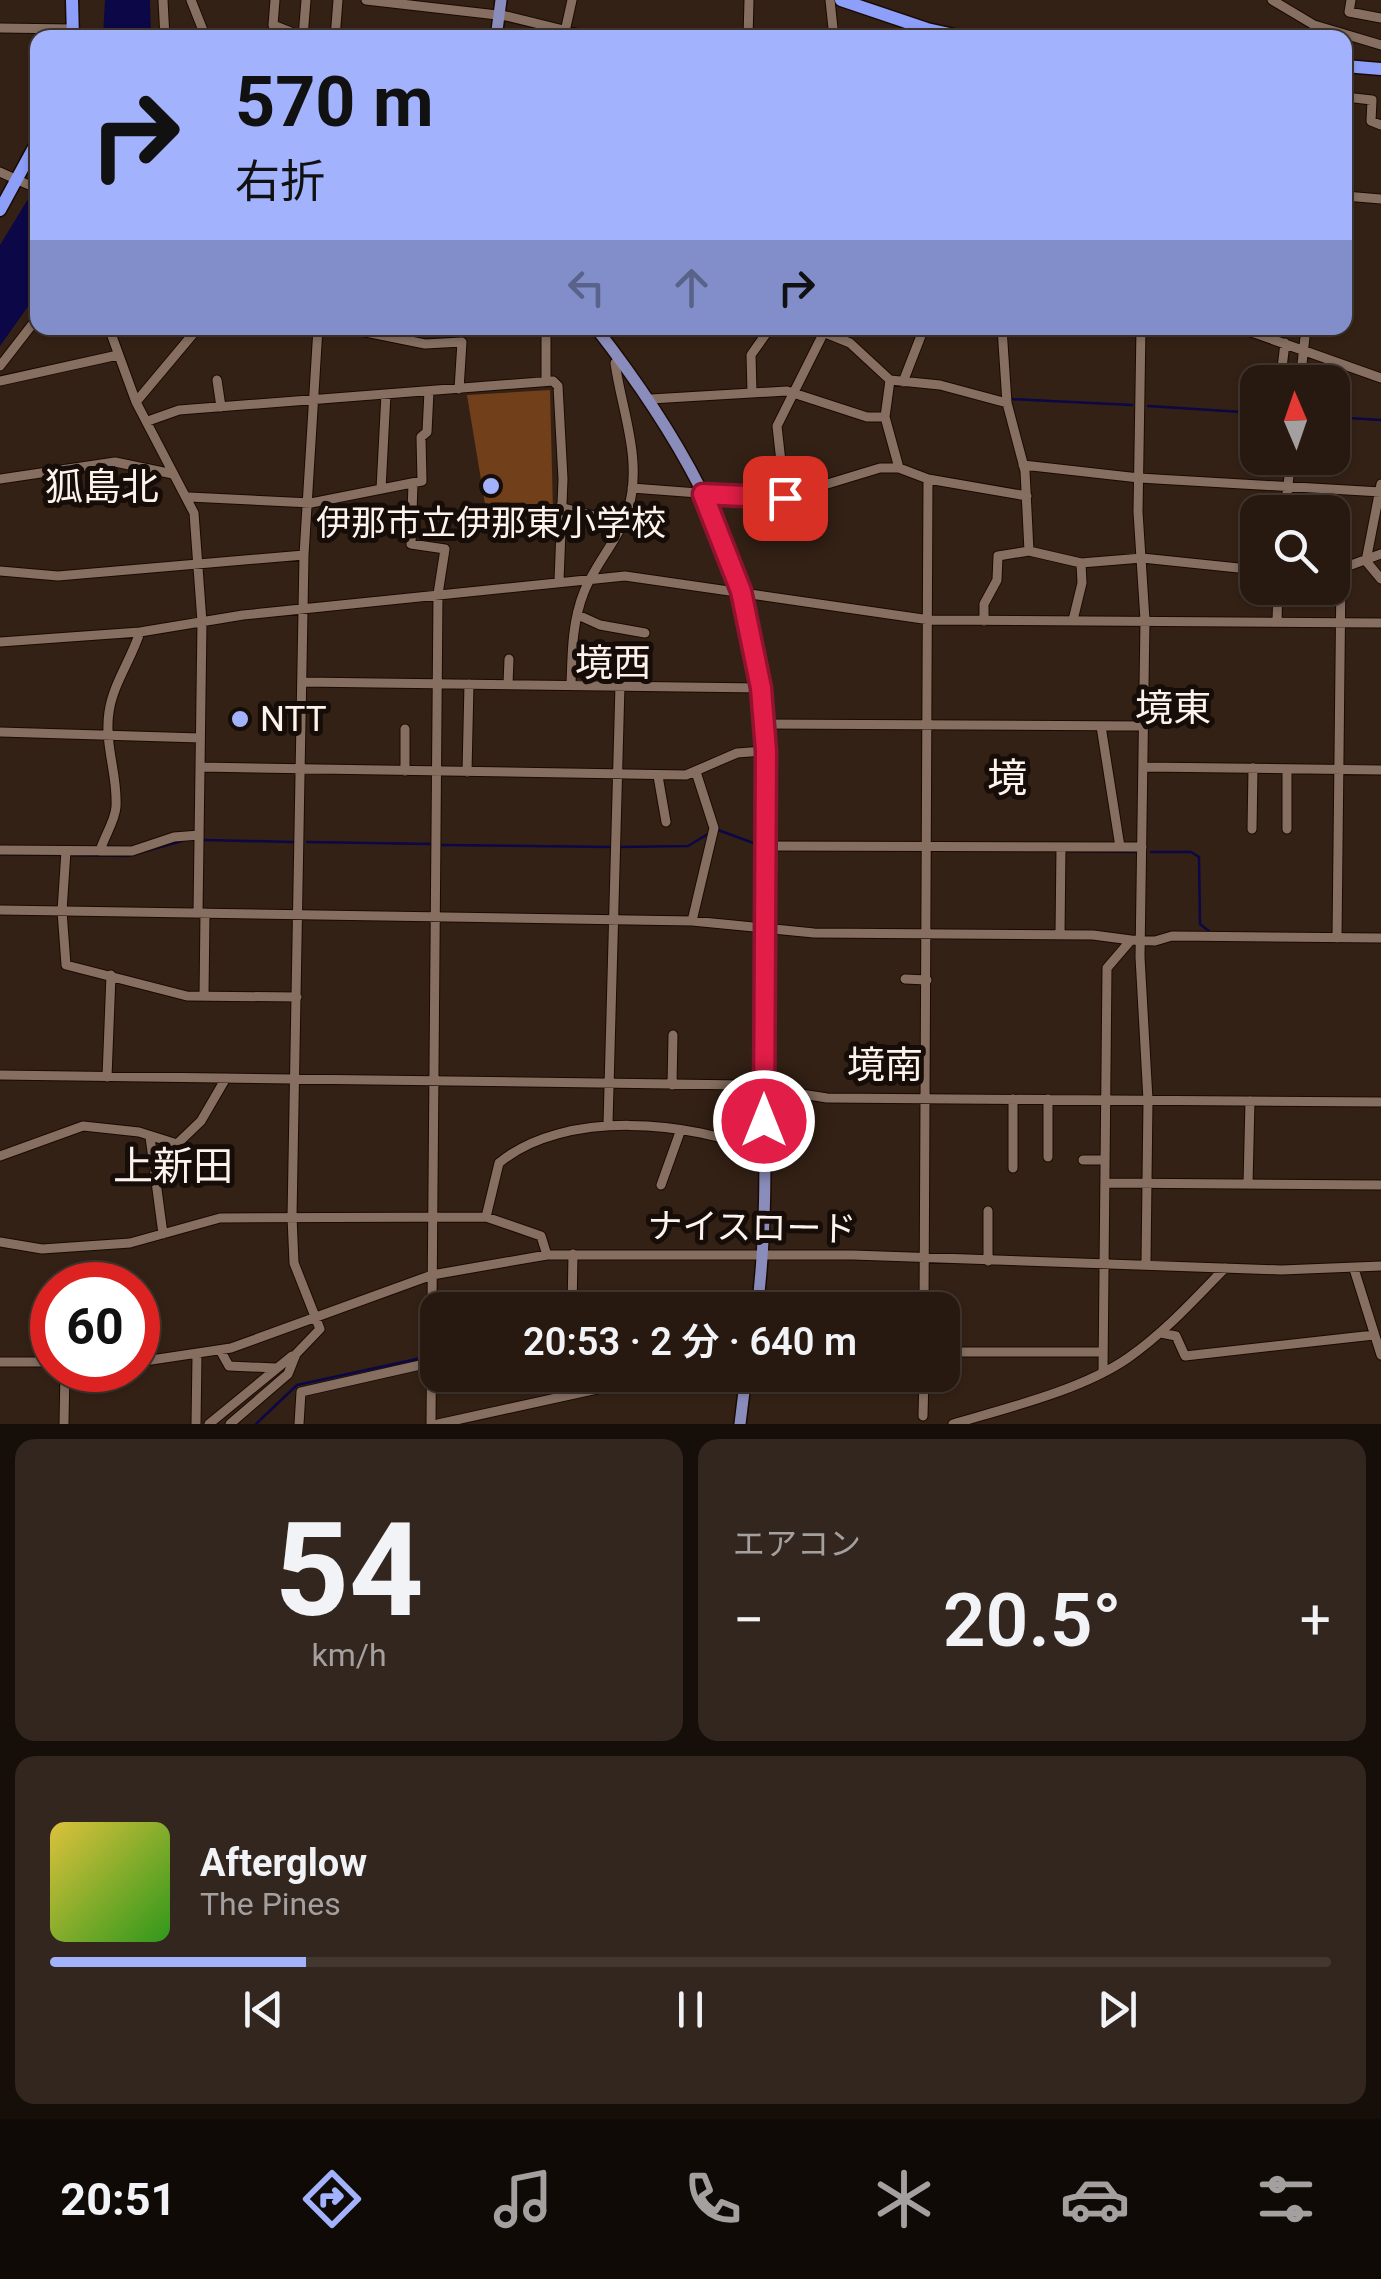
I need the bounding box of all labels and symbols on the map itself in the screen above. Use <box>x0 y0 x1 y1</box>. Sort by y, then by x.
north arrow <box>1240 365 1350 475</box>
pin <box>743 456 828 541</box>
district label: 狐島北 <box>45 465 159 509</box>
marker: 伊那市立伊那東小学校 <box>480 475 502 497</box>
place label: 伊那市立伊那東小学校 <box>316 503 666 544</box>
district label: 境西 <box>575 641 651 685</box>
district label: 境東 <box>1135 686 1211 730</box>
place label: NTT <box>260 699 327 740</box>
marker: NTT <box>229 708 251 730</box>
district label: 境 <box>987 755 1027 802</box>
district label: 境南 <box>847 1043 923 1087</box>
position arrow <box>712 1069 816 1173</box>
district label: 上新田 <box>113 1143 233 1190</box>
street label: ナイスロード <box>647 1206 857 1250</box>
speed limit sign: 60 <box>30 1262 160 1392</box>

